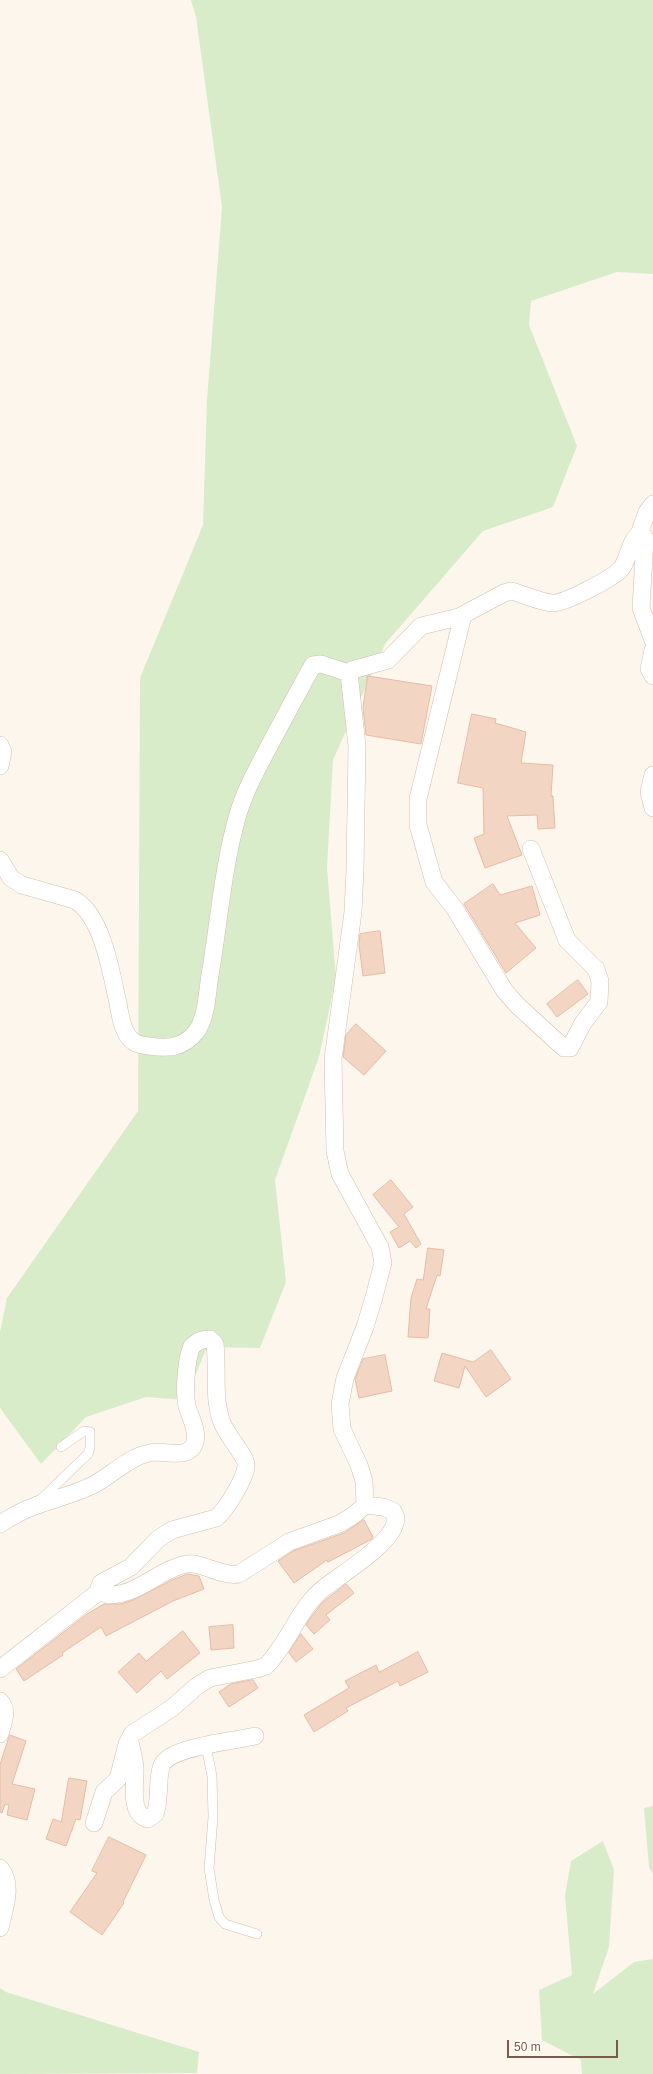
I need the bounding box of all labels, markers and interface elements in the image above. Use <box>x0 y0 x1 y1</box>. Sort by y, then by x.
scale bar <box>509 2032 620 2058</box>
text: 50 m <box>514 2040 541 2054</box>

